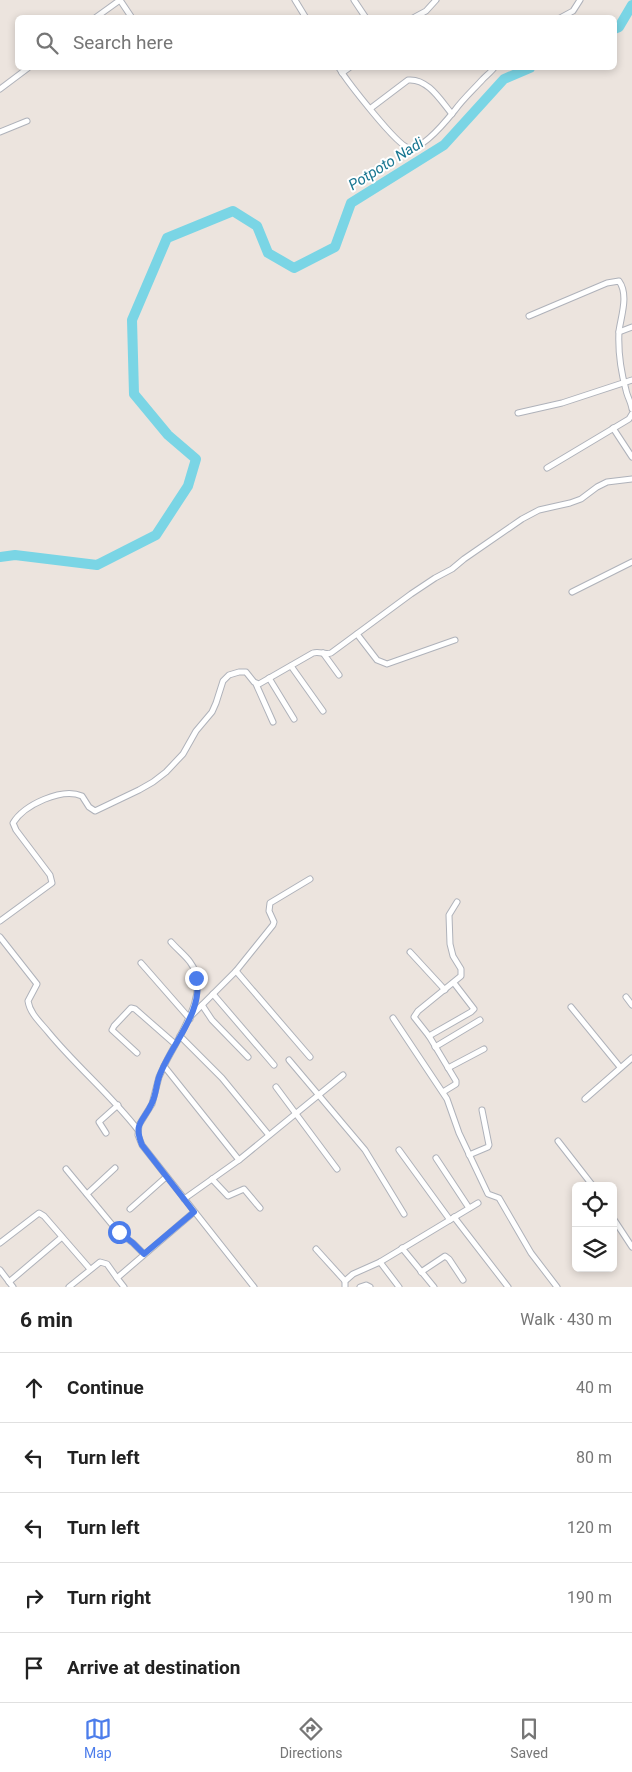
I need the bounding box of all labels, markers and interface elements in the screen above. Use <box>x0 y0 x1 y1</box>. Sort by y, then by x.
search box <box>15 15 617 70</box>
icon: search <box>33 29 61 57</box>
text: Search here <box>73 31 173 54</box>
water label: Potpoto Nadi <box>345 134 427 194</box>
route end <box>185 967 208 990</box>
map controls <box>572 1182 617 1272</box>
button: locate <box>572 1182 617 1227</box>
route start <box>108 1221 131 1244</box>
button: layers <box>572 1227 617 1272</box>
text: 6 min <box>20 1308 73 1332</box>
text: Walk · 430 m <box>520 1310 612 1329</box>
icon: ahead <box>20 1374 48 1402</box>
text: Continue <box>67 1376 144 1399</box>
text: 40 m <box>576 1378 612 1397</box>
icon: left <box>20 1444 48 1472</box>
text: Turn left <box>67 1446 140 1469</box>
text: 80 m <box>576 1448 612 1467</box>
icon: left <box>20 1514 48 1542</box>
text: Turn left <box>67 1516 140 1539</box>
text: 120 m <box>567 1518 612 1537</box>
icon: right <box>20 1584 48 1612</box>
text: Turn right <box>67 1586 151 1609</box>
text: 190 m <box>567 1588 612 1607</box>
icon: arrive <box>20 1654 48 1682</box>
text: Arrive at destination <box>67 1656 240 1679</box>
tab: Map <box>84 1715 112 1761</box>
tab: Directions <box>280 1715 343 1761</box>
tab: Saved <box>510 1715 548 1761</box>

